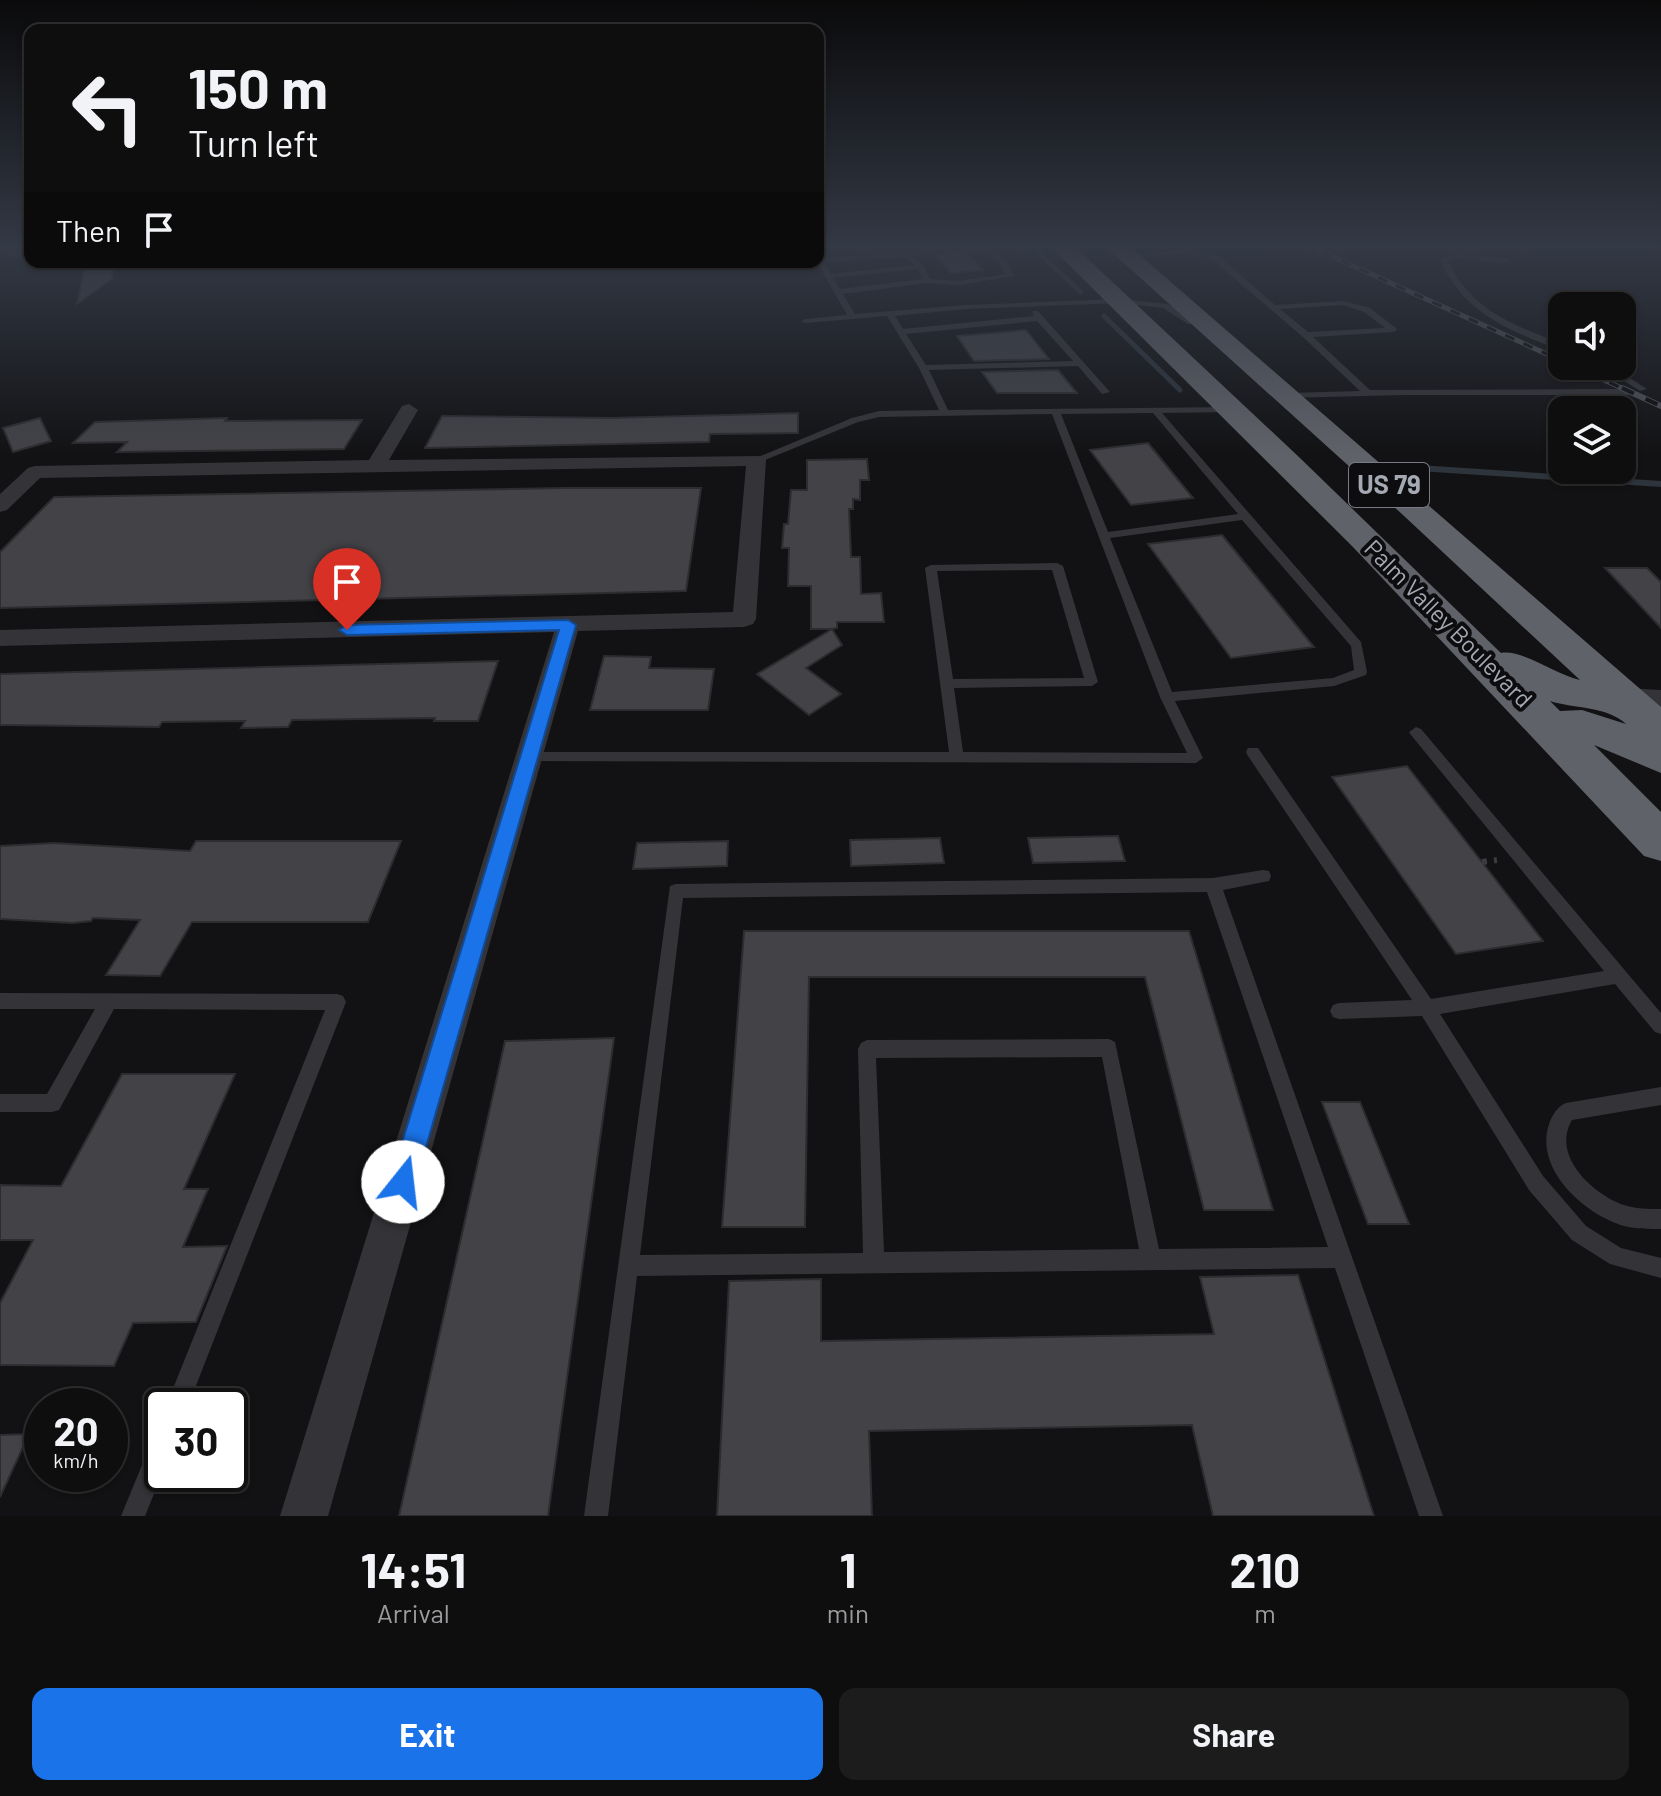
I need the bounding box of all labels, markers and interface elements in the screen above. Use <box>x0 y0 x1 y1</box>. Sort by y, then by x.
text: 150 m <box>188 53 328 120</box>
icon: left <box>56 56 160 160</box>
text: Turn left <box>188 121 319 164</box>
icon: arrive <box>137 208 181 252</box>
text: Then <box>56 212 121 248</box>
map controls <box>1548 292 1636 484</box>
button: sound <box>1548 292 1636 380</box>
button: layers <box>1548 396 1636 484</box>
road number: US 79 <box>1349 463 1429 507</box>
street label: Palm Valley Boulevard <box>1359 533 1539 713</box>
pin <box>313 548 381 630</box>
icon: arrive <box>325 560 369 604</box>
position arrow <box>361 1140 445 1224</box>
speed limit sign: 30 <box>144 1388 248 1492</box>
text: 20 <box>53 1406 99 1454</box>
text: km/h <box>53 1448 99 1472</box>
text: 14:51 <box>361 1540 466 1598</box>
text: 1 <box>839 1540 856 1598</box>
text: 210 <box>1230 1540 1300 1598</box>
text: Arrival <box>377 1597 450 1628</box>
text: min <box>827 1597 869 1628</box>
text: m <box>1254 1597 1276 1628</box>
button: Exit <box>32 1688 823 1780</box>
button: Share <box>839 1688 1629 1780</box>

